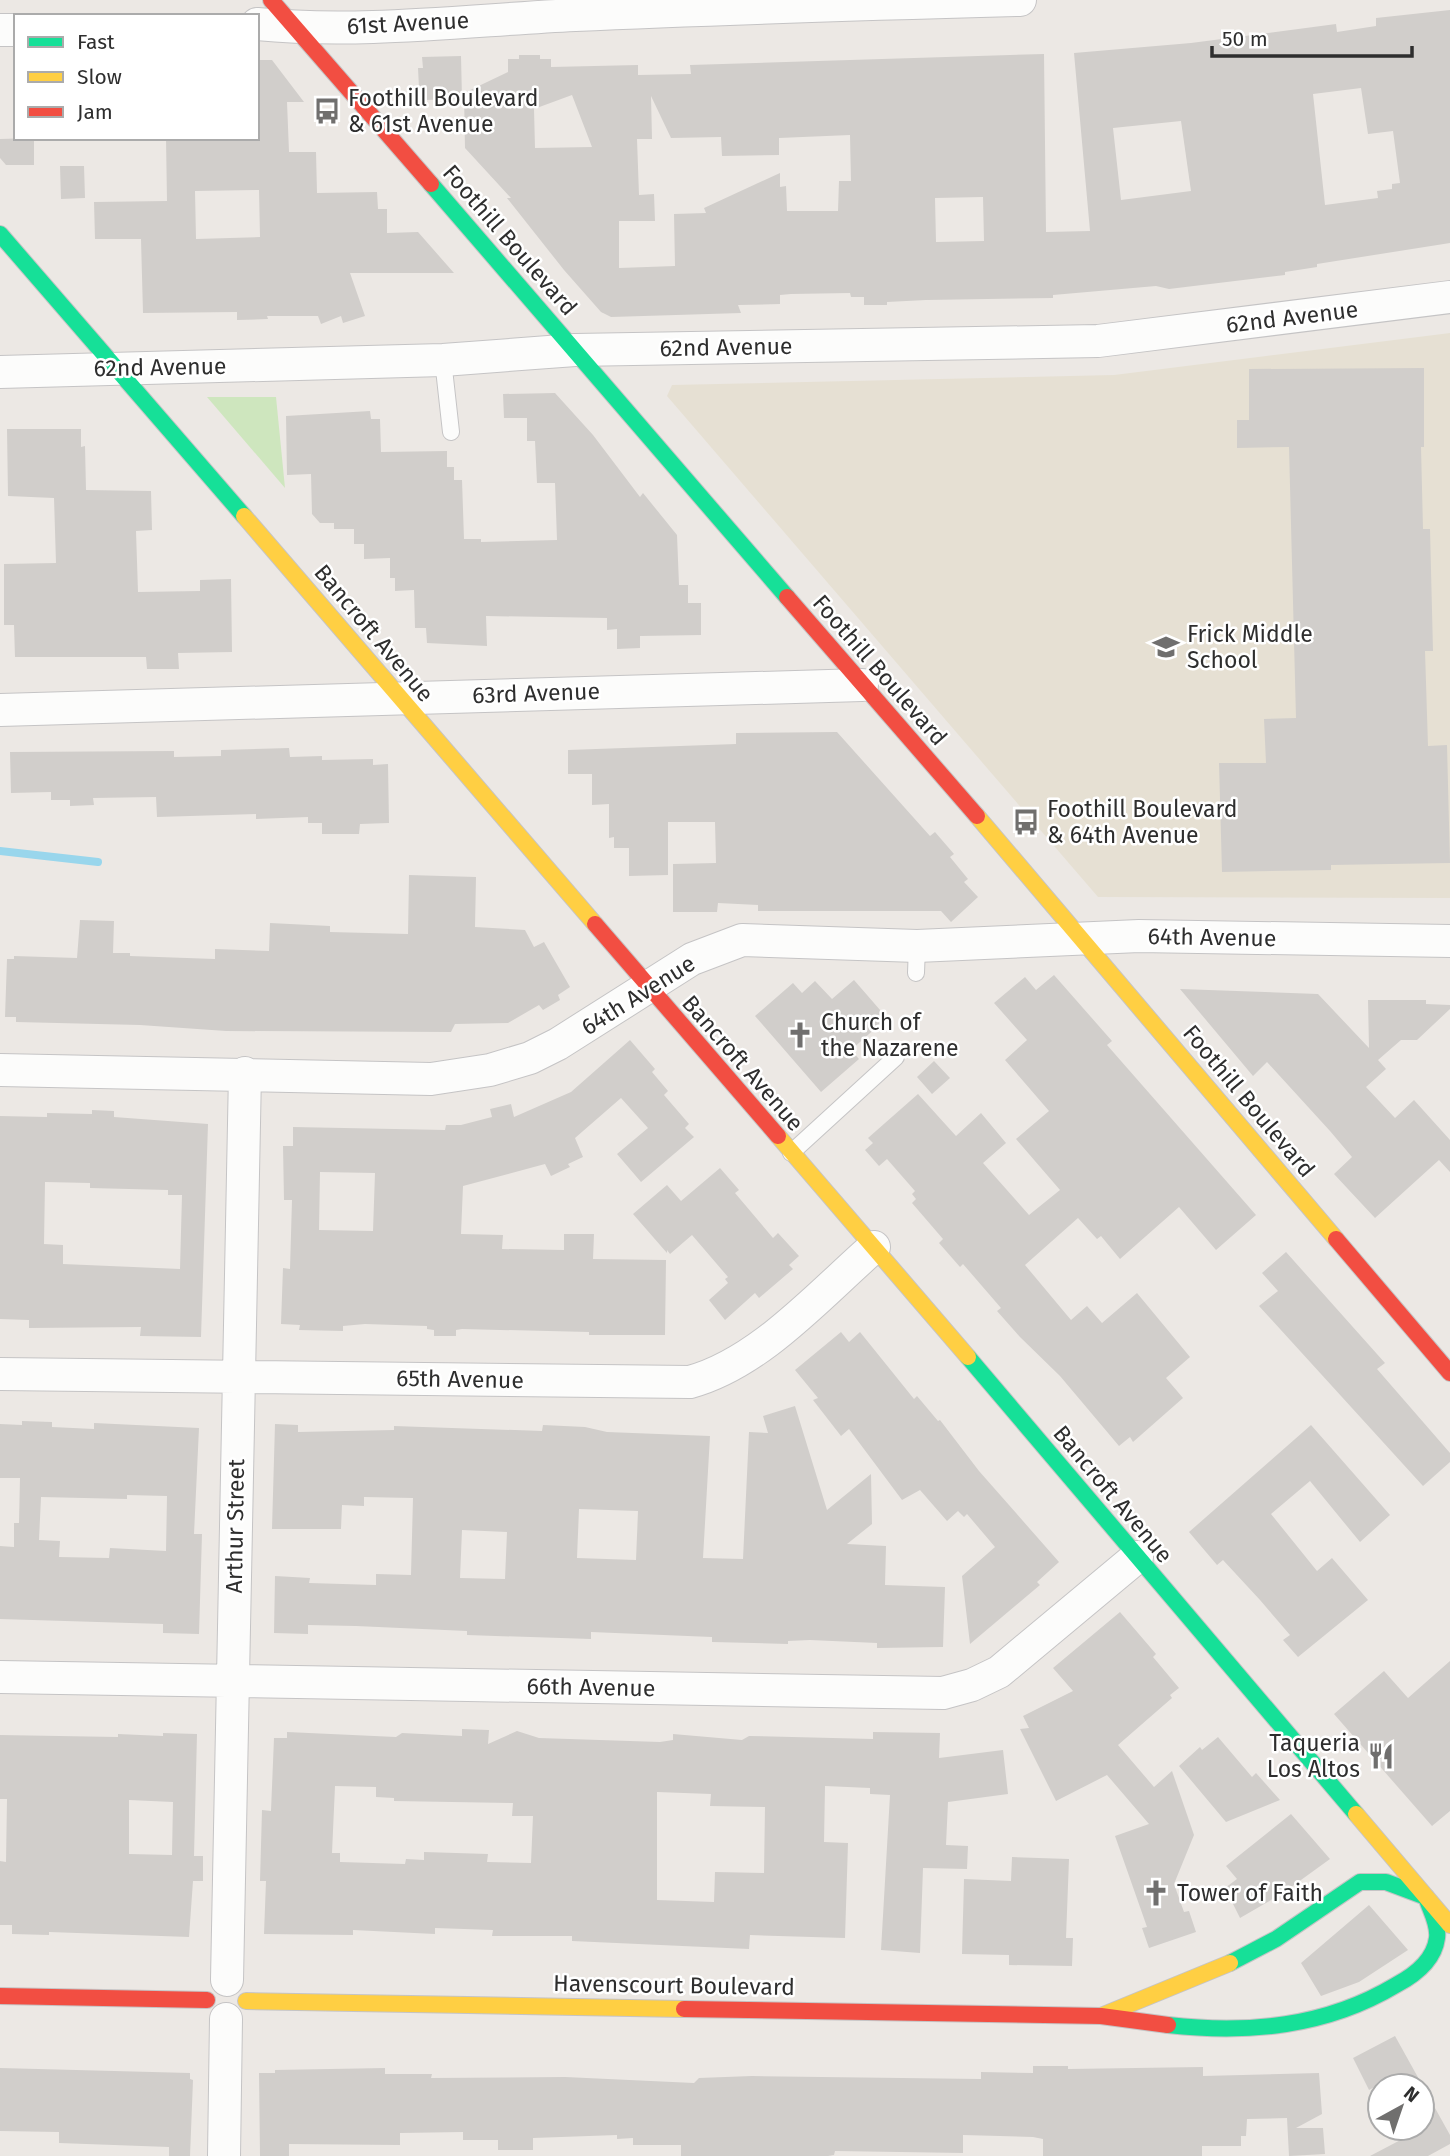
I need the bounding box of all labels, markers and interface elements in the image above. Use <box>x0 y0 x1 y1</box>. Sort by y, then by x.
street label: 61st Avenue <box>346 6 470 40</box>
legend <box>14 14 259 140</box>
scale bar <box>1212 14 1412 58</box>
text: 50 m <box>1222 26 1268 52</box>
text: Fast <box>77 29 115 55</box>
text: Slow <box>77 64 122 90</box>
place label: Foothill Boulevard & 61st Avenue <box>348 84 538 138</box>
bus stop icon: Foothill Boulevard & 61st Avenue <box>312 96 342 126</box>
text: Jam <box>77 99 113 125</box>
street label: Foothill Boulevard <box>437 159 583 321</box>
street label: 62nd Avenue <box>1224 295 1360 339</box>
street label: 62nd Avenue <box>659 332 793 362</box>
street label: 62nd Avenue <box>93 352 227 382</box>
street label: Bancroft Avenue <box>308 558 440 708</box>
street label: Foothill Boulevard <box>807 589 953 751</box>
place label: Frick Middle School <box>1187 620 1313 674</box>
school or university icon: Frick Middle School <box>1151 632 1181 662</box>
street label: 63rd Avenue <box>472 677 600 709</box>
place label: Foothill Boulevard & 64th Avenue <box>1047 795 1237 849</box>
bus stop icon: Foothill Boulevard & 64th Avenue <box>1011 807 1041 837</box>
street label: 64th Avenue <box>1147 922 1277 952</box>
street label: 64th Avenue <box>576 949 700 1041</box>
street label: Bancroft Avenue <box>676 989 810 1137</box>
place label: Church of the Nazarene <box>821 1008 959 1062</box>
street label: Foothill Boulevard <box>1177 1019 1321 1183</box>
church icon: Church of the Nazarene <box>785 1020 815 1050</box>
street label: 65th Avenue <box>396 1364 524 1394</box>
street label: Bancroft Avenue <box>1047 1419 1179 1569</box>
street label: Arthur Street <box>220 1458 250 1594</box>
street label: 66th Avenue <box>526 1672 656 1702</box>
place label: Taqueria Los Altos <box>1267 1729 1360 1783</box>
restaurant icon: Taqueria Los Altos <box>1366 1741 1396 1771</box>
church icon: Tower of Faith <box>1141 1878 1171 1908</box>
place label: Tower of Faith <box>1177 1879 1323 1907</box>
street label: Havenscourt Boulevard <box>553 1969 795 2001</box>
north arrow <box>1366 2072 1436 2142</box>
text: N <box>1399 2081 1424 2107</box>

